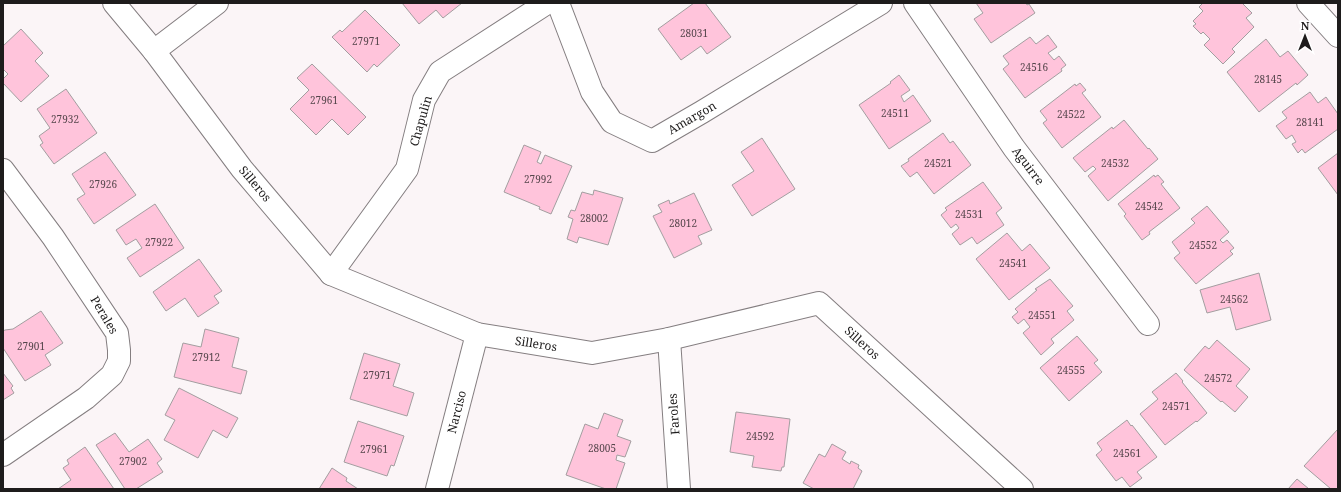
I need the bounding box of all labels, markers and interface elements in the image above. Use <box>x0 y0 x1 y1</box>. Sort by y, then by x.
north arrow <box>1285 16 1325 56</box>
text: N <box>1301 18 1310 33</box>
house number: 28031 <box>680 26 708 40</box>
house number: 27971 <box>352 34 380 48</box>
house number: 24516 <box>1020 60 1048 74</box>
house number: 28145 <box>1254 72 1282 86</box>
house number: 27961 <box>310 93 338 107</box>
street label: Chapulin <box>405 93 436 148</box>
street label: Amargon <box>664 97 719 138</box>
house number: 24511 <box>881 106 909 120</box>
house number: 24522 <box>1057 107 1085 121</box>
house number: 27932 <box>51 112 79 126</box>
house number: 28141 <box>1296 115 1324 129</box>
street label: Aguirre <box>1008 143 1048 188</box>
house number: 24521 <box>924 156 952 170</box>
house number: 24532 <box>1101 156 1129 170</box>
street label: Silleros <box>235 162 275 205</box>
house number: 27992 <box>524 172 552 186</box>
house number: 27926 <box>89 177 117 191</box>
house number: 24542 <box>1135 199 1163 213</box>
house number: 24531 <box>955 207 983 221</box>
house number: 28002 <box>580 211 608 225</box>
house number: 28012 <box>669 216 697 230</box>
house number: 27922 <box>145 235 173 249</box>
house number: 24552 <box>1189 238 1217 252</box>
house number: 24541 <box>999 256 1027 270</box>
house number: 24562 <box>1220 292 1248 306</box>
street label: Perales <box>86 293 122 337</box>
house number: 24551 <box>1028 308 1056 322</box>
street label: Silleros <box>841 322 884 363</box>
street label: Silleros <box>514 332 558 355</box>
house number: 27901 <box>17 339 45 353</box>
house number: 27912 <box>192 350 220 364</box>
house number: 24555 <box>1057 363 1085 377</box>
house number: 27971 <box>363 368 391 382</box>
house number: 24572 <box>1204 371 1232 385</box>
street label: Narciso <box>443 389 470 435</box>
street label: Faroles <box>664 393 683 435</box>
house number: 24571 <box>1162 399 1190 413</box>
house number: 24592 <box>746 429 774 443</box>
house number: 28005 <box>588 441 616 455</box>
house number: 27961 <box>360 442 388 456</box>
house number: 24561 <box>1113 446 1141 460</box>
house number: 27902 <box>119 454 147 468</box>

